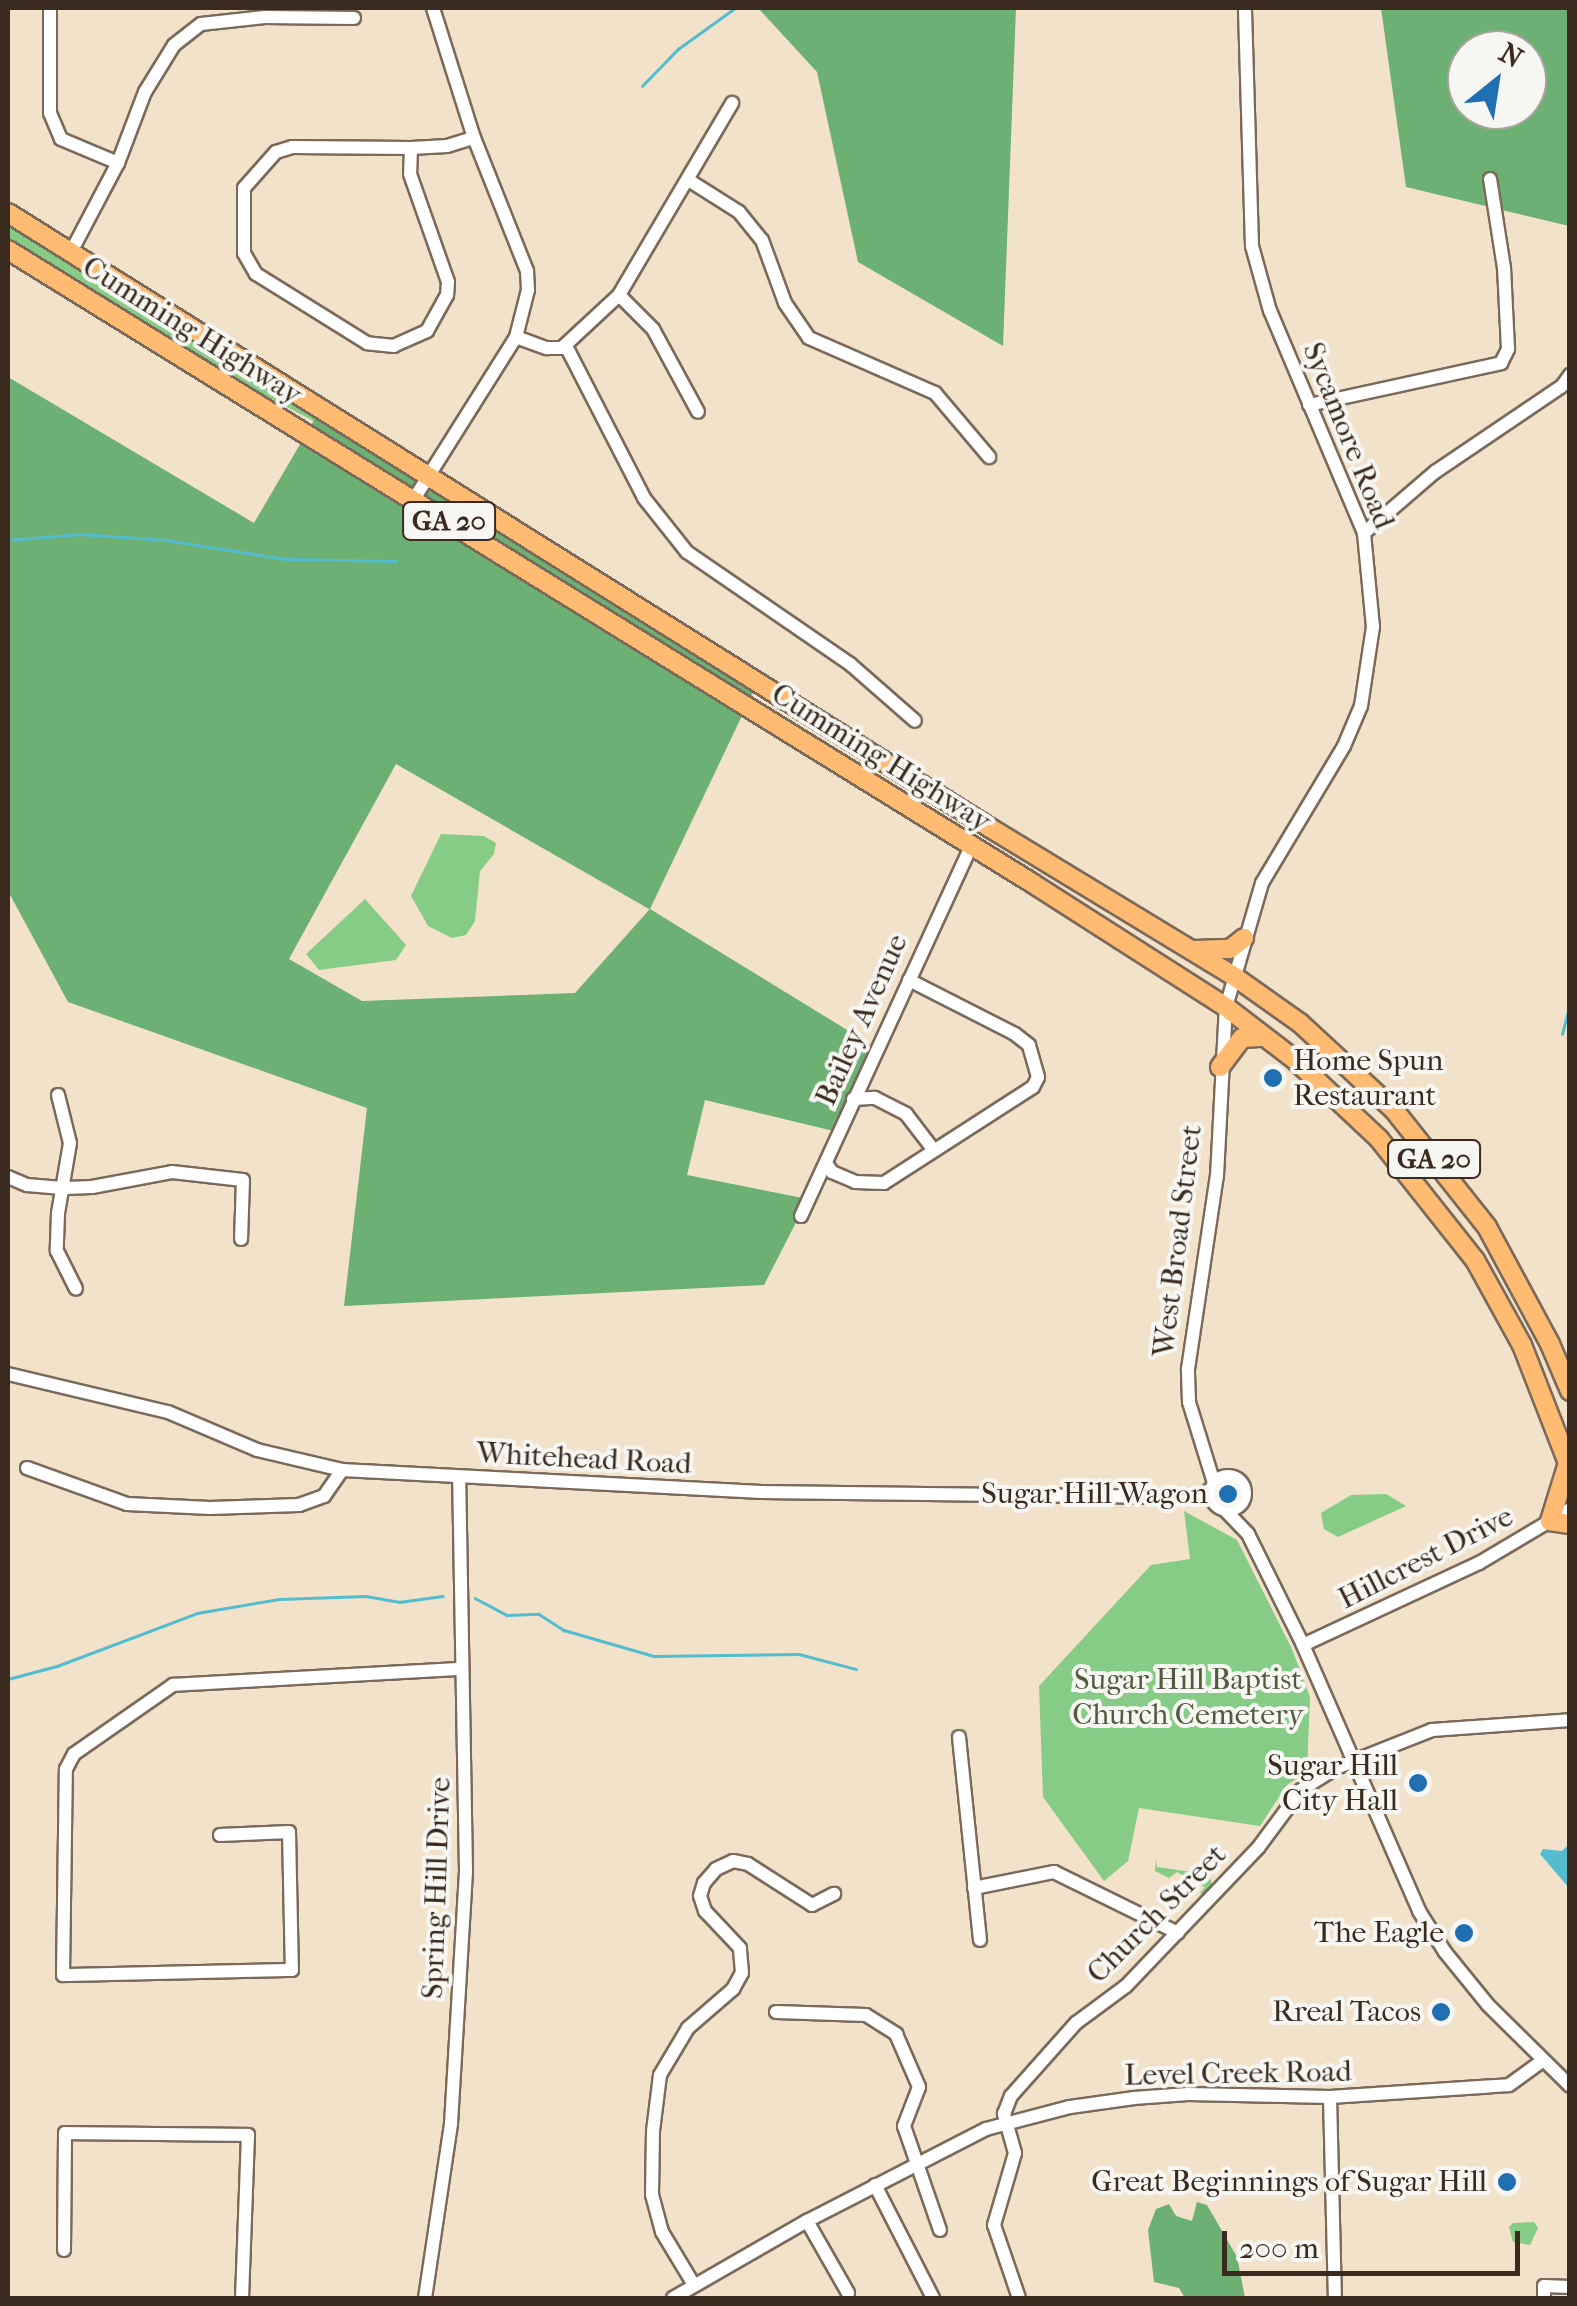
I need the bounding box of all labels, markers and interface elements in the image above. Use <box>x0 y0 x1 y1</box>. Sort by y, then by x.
north arrow <box>1447 30 1547 130</box>
text: N <box>1494 36 1529 75</box>
street label: Cumming Highway <box>76 249 308 413</box>
street label: Sycamore Road <box>1294 337 1402 535</box>
road number: GA 20 <box>402 498 496 544</box>
street label: Cumming Highway <box>765 676 997 840</box>
street label: Bailey Avenue <box>808 929 916 1111</box>
place label: Home Spun Restaurant <box>1293 1043 1443 1114</box>
marker: Home Spun Restaurant <box>1262 1067 1284 1089</box>
street label: West Broad Street <box>1146 1123 1210 1359</box>
road number: GA 20 <box>1386 1136 1482 1182</box>
street label: Whitehead Road <box>476 1435 692 1483</box>
place label: Sugar Hill Wagon <box>981 1476 1208 1512</box>
marker: Sugar Hill Wagon <box>1217 1483 1239 1505</box>
street label: Hillcrest Drive <box>1333 1499 1519 1617</box>
park label: Sugar Hill Baptist Church Cemetery <box>1072 1662 1304 1732</box>
place label: Sugar Hill City Hall <box>1267 1748 1398 1818</box>
marker: Sugar Hill City Hall <box>1407 1772 1429 1794</box>
street label: Spring Hill Drive <box>415 1776 459 2000</box>
street label: Church Street <box>1080 1837 1234 1991</box>
place label: The Eagle <box>1314 1915 1444 1951</box>
marker: The Eagle <box>1453 1922 1475 1944</box>
place label: Rreal Tacos <box>1272 1994 1421 2030</box>
marker: Rreal Tacos <box>1430 2001 1452 2023</box>
street label: Level Creek Road <box>1124 2054 1352 2094</box>
place label: Great Beginnings of Sugar Hill <box>1091 2164 1487 2200</box>
marker: Great Beginnings of Sugar Hill <box>1496 2171 1518 2193</box>
scale bar <box>1227 2211 1524 2273</box>
text: 200 m <box>1239 2231 1319 2266</box>

